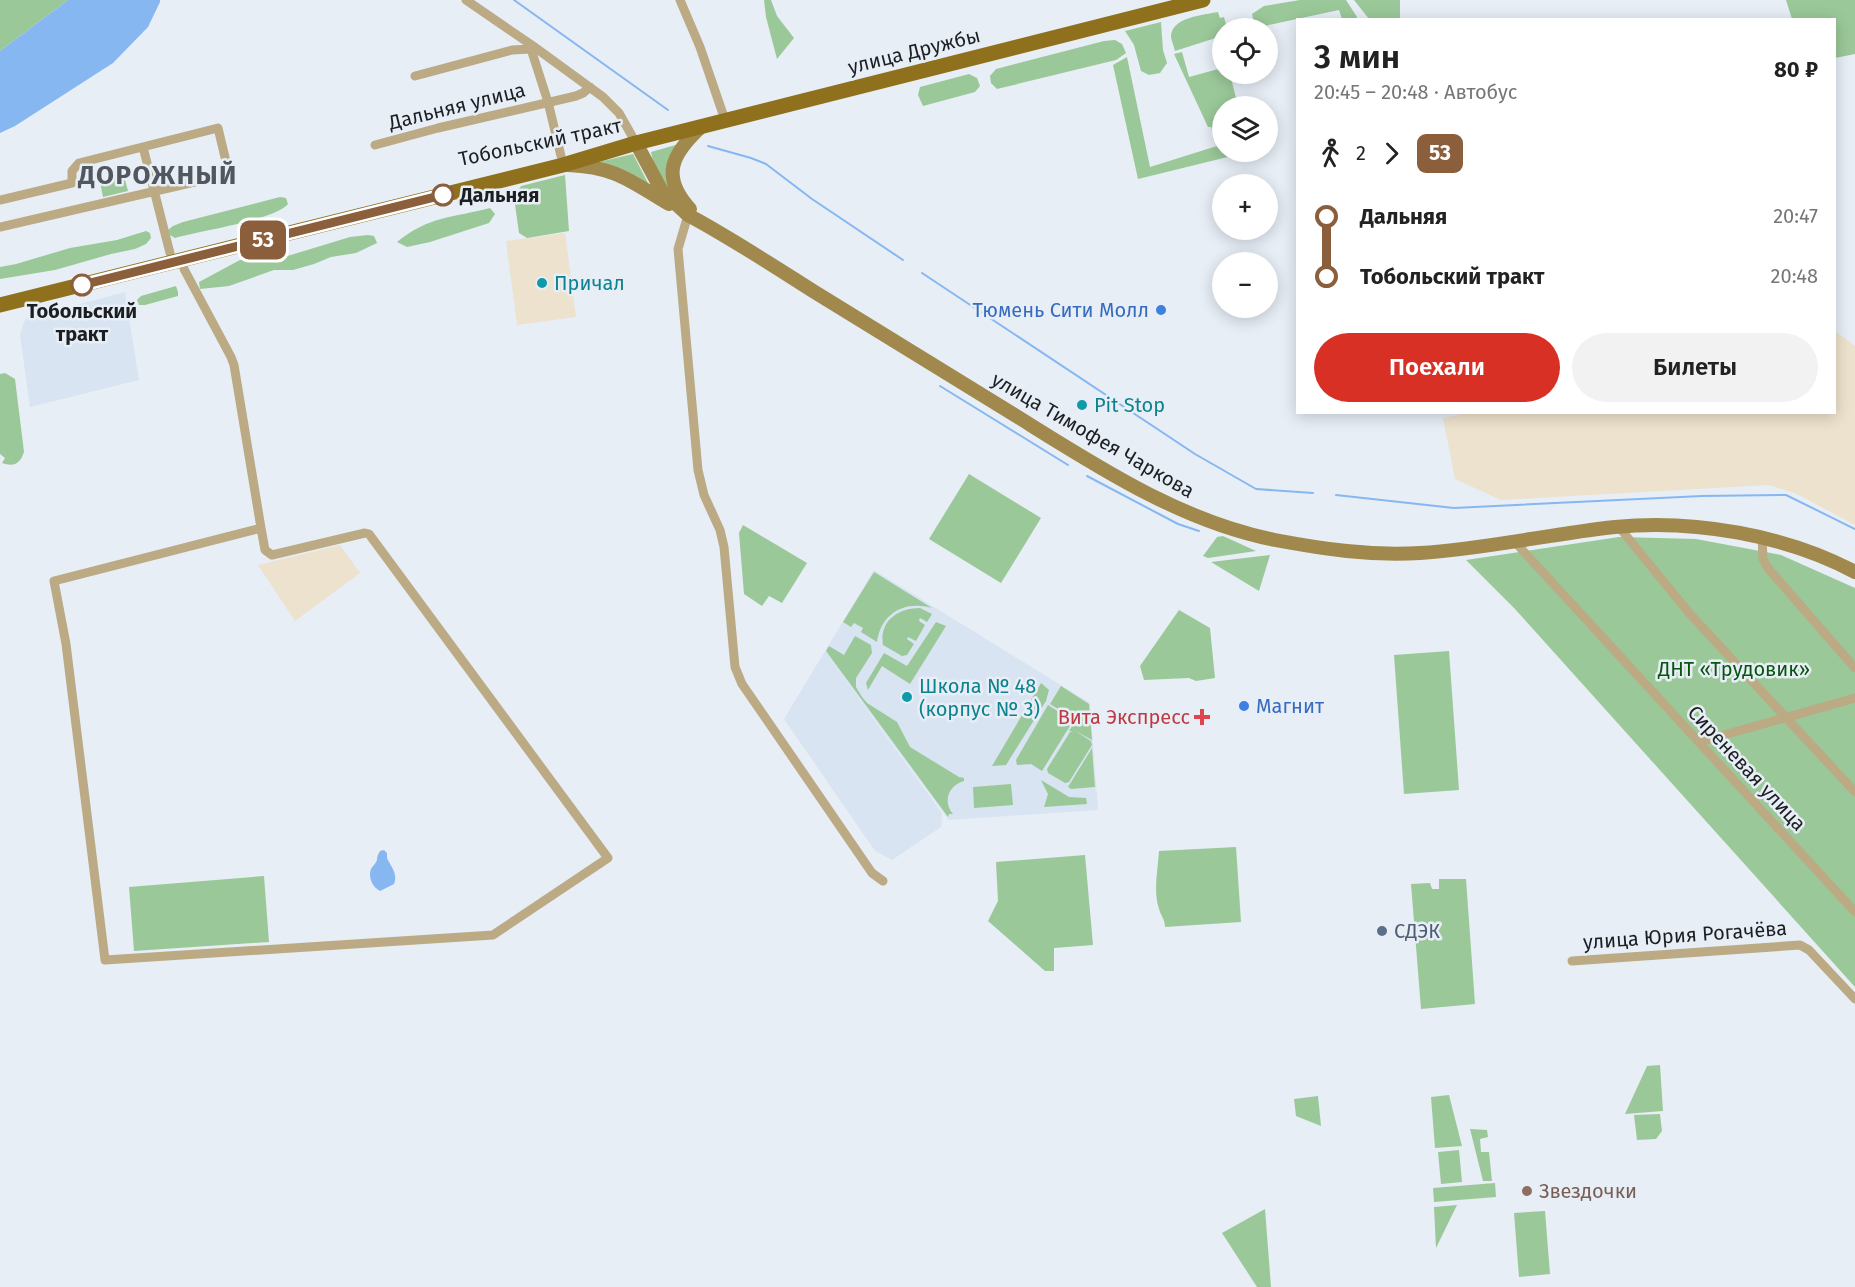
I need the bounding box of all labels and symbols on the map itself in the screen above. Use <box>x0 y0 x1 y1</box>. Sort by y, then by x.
street label: улица Дружбы <box>845 23 983 79</box>
street label: Дальняя улица <box>385 77 528 135</box>
street label: Тобольский тракт <box>456 113 625 171</box>
district label: ДОРОЖНЫЙ <box>77 160 238 191</box>
place label: Дальняя <box>459 183 539 207</box>
marker: Дальняя <box>432 184 454 206</box>
line badge: 53 <box>236 220 290 260</box>
place label: Причал <box>554 271 625 295</box>
marker: Тобольский тракт <box>71 274 93 296</box>
marker: Причал <box>535 276 549 290</box>
place label: Тюмень Сити Молл <box>972 298 1149 322</box>
place label: Тобольский тракт <box>27 299 137 346</box>
marker: Тюмень Сити Молл <box>1154 303 1168 317</box>
street label: улица Тимофея Чаркова <box>987 367 1199 503</box>
place label: Pit Stop <box>1094 393 1165 417</box>
marker: Pit Stop <box>1075 398 1089 412</box>
park label: ДНТ «Трудовик» <box>1657 657 1810 681</box>
place label: Школа № 48 (корпус № 3) <box>919 674 1040 721</box>
marker: Школа № 48 (корпус № 3) <box>900 690 914 704</box>
place label: Магнит <box>1256 694 1325 718</box>
marker: Магнит <box>1237 699 1251 713</box>
street label: Сиреневая улица <box>1683 700 1811 836</box>
place label: Вита Экспресс <box>1058 705 1190 729</box>
marker: Вита Экспресс <box>1195 710 1209 724</box>
street label: улица Юрия Рогачёва <box>1582 916 1788 954</box>
place label: СДЭК <box>1394 919 1440 943</box>
marker: СДЭК <box>1375 924 1389 938</box>
place label: Звездочки <box>1539 1179 1637 1203</box>
marker: Звездочки <box>1520 1184 1534 1198</box>

